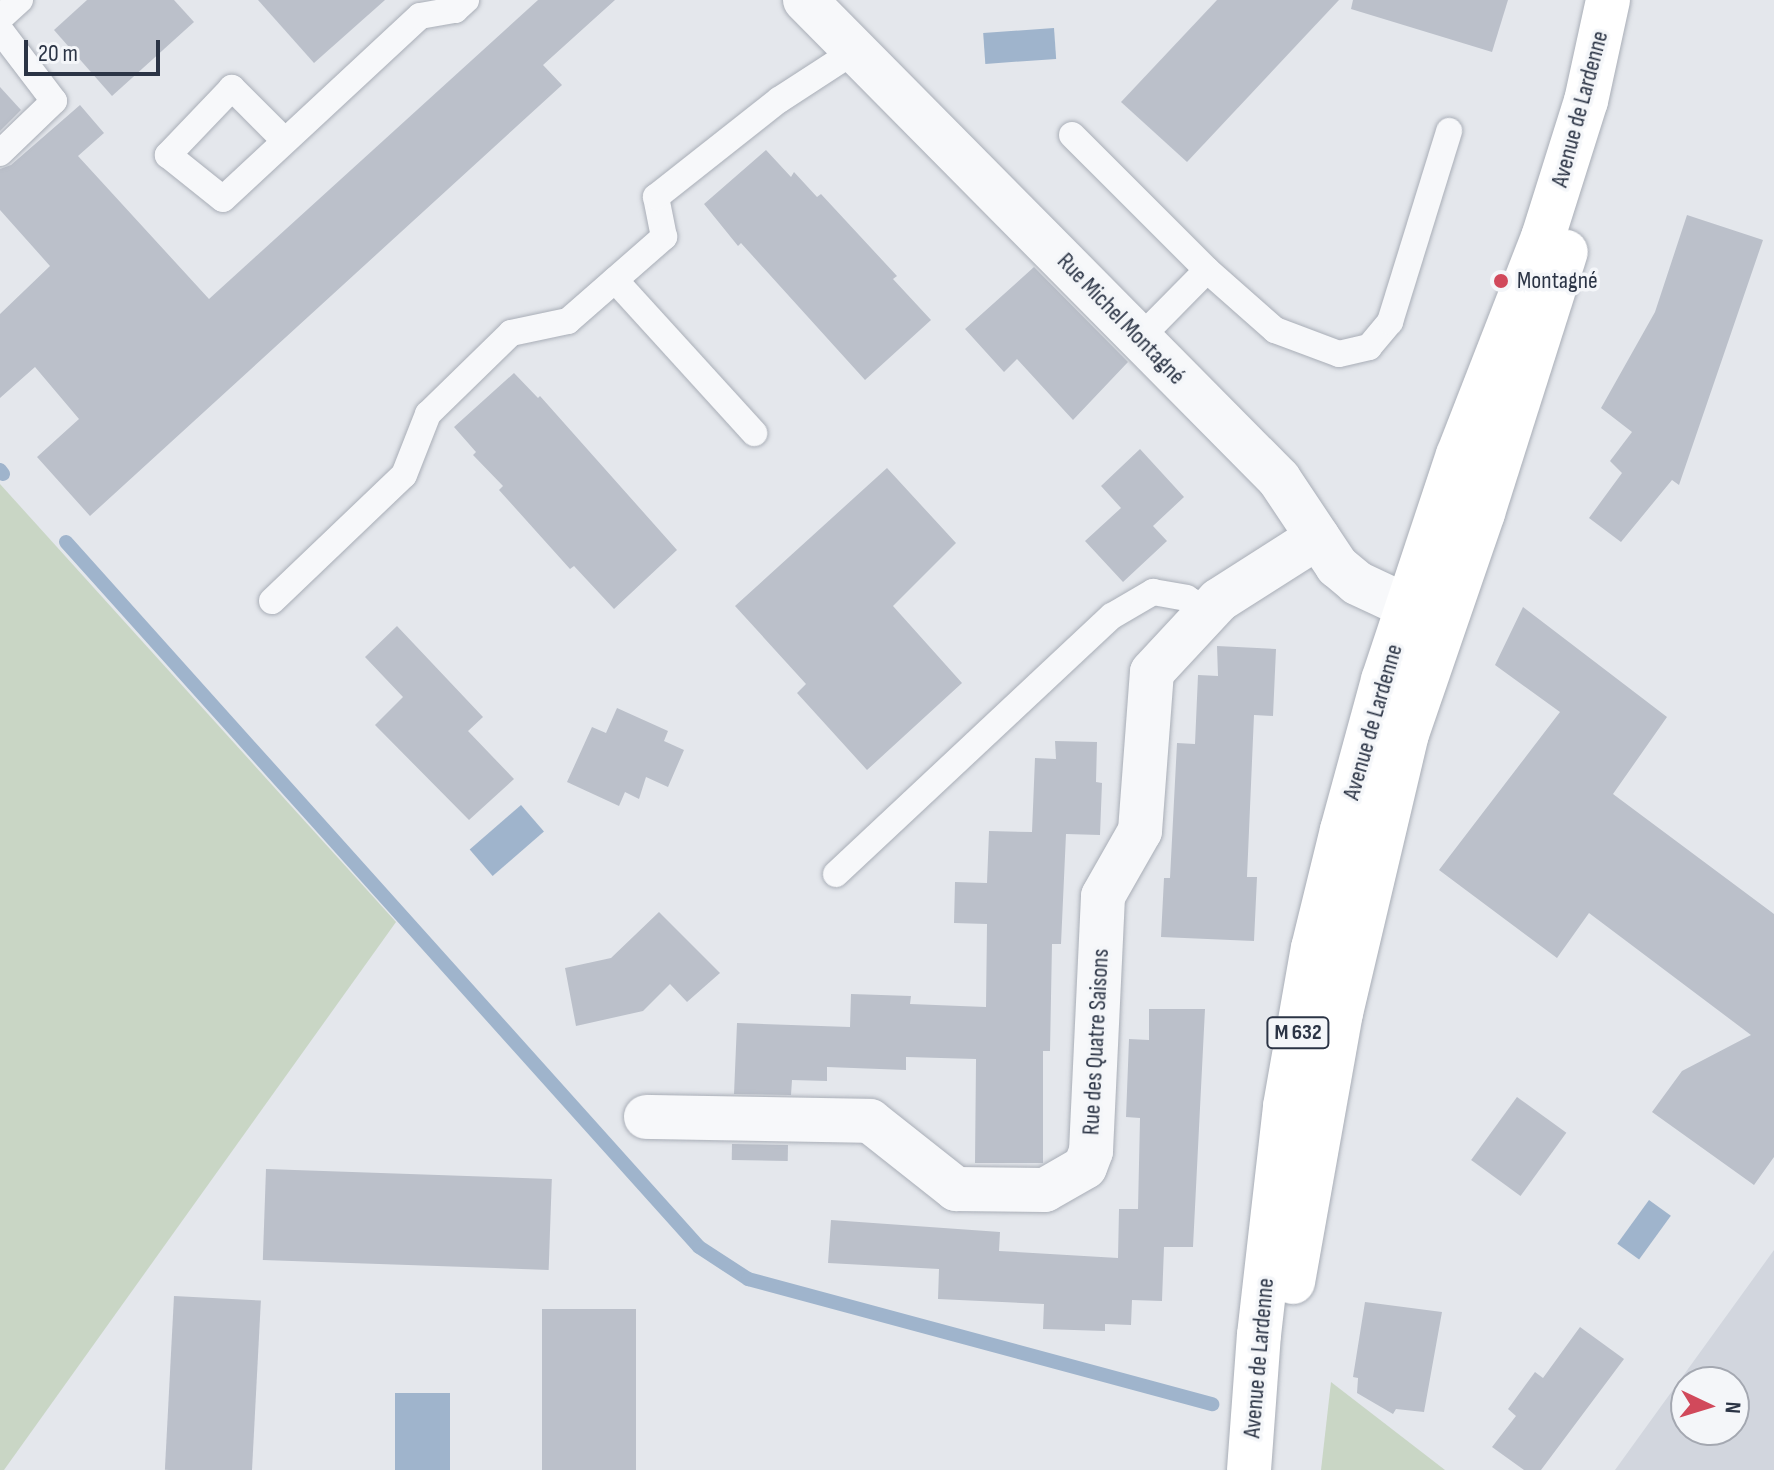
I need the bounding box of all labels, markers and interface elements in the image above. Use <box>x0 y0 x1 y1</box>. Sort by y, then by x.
scale bar <box>28 24 164 74</box>
street label: Avenue de Lardenne <box>1545 28 1615 190</box>
text: 20 m <box>38 39 78 68</box>
street label: Rue Michel Montagné <box>1051 247 1191 391</box>
place label: Montagné <box>1517 267 1598 295</box>
marker: Montagné <box>1492 272 1510 290</box>
street label: Avenue de Lardenne <box>1337 641 1409 803</box>
street label: Rue des Quatre Saisons <box>1077 948 1115 1136</box>
road number: M 632 <box>1266 1015 1330 1051</box>
street label: Avenue de Lardenne <box>1238 1277 1280 1439</box>
north arrow <box>1670 1366 1750 1446</box>
text: N <box>1719 1401 1746 1414</box>

